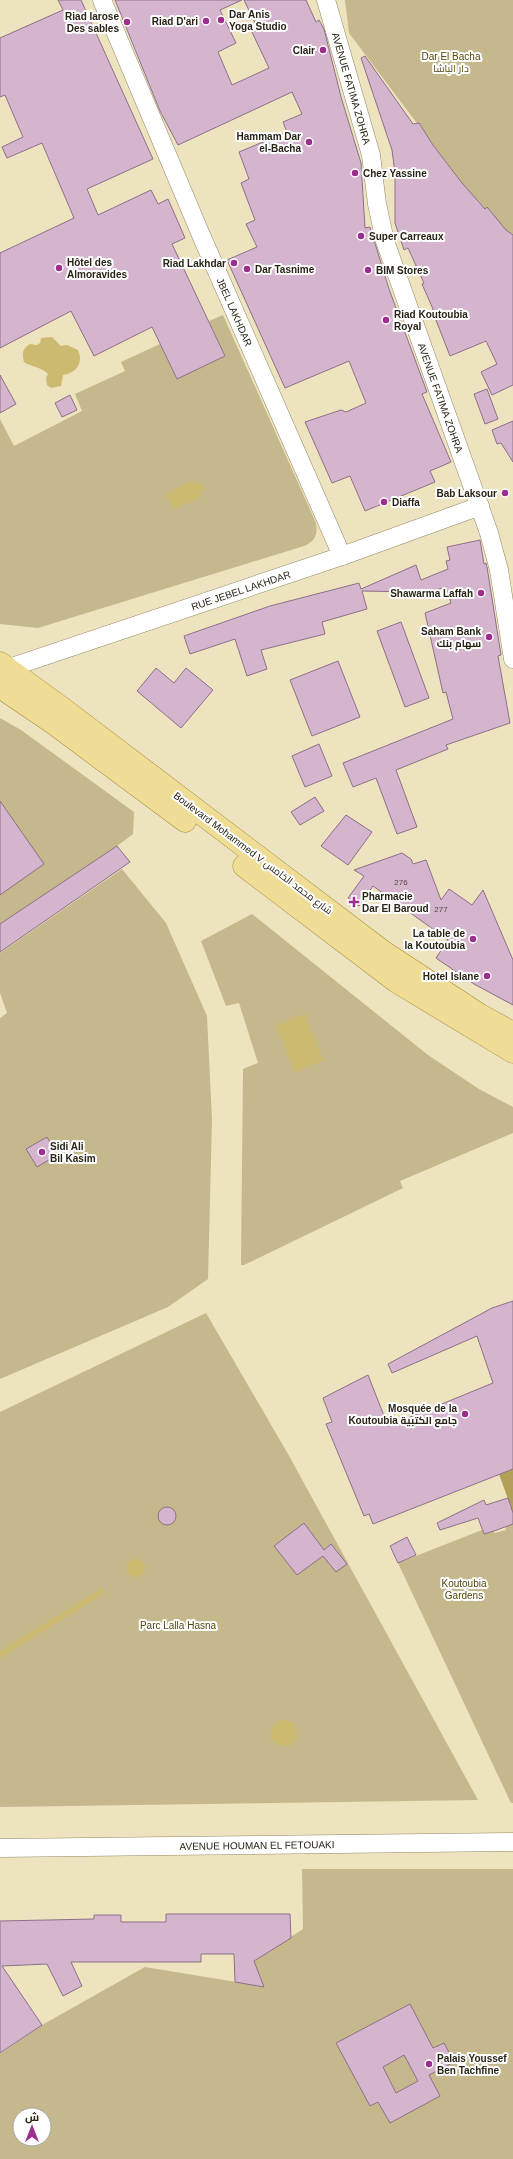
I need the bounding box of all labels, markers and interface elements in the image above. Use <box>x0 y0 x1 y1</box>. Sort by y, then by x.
place label: Dar Anis Yoga Studio <box>229 9 287 32</box>
place label: Riad larose Des sables <box>65 11 119 34</box>
marker: Dar Anis Yoga Studio <box>216 15 226 25</box>
place label: Riad D'ari <box>152 16 198 27</box>
marker: Riad D'ari <box>201 16 211 26</box>
marker: Riad larose Des sables <box>122 17 132 27</box>
street label: AVENUE FATIMA ZOHRA <box>330 31 373 146</box>
place label: Clair <box>293 45 315 56</box>
marker: Clair <box>318 45 328 55</box>
park label: Dar El Bacha دار الباشا <box>422 51 481 74</box>
place label: Hammam Dar el-Bacha <box>237 131 301 154</box>
marker: Hammam Dar el-Bacha <box>304 137 314 147</box>
marker: Chez Yassine <box>350 168 360 178</box>
place label: Chez Yassine <box>363 168 427 179</box>
marker: Super Carreaux <box>356 231 366 241</box>
place label: Super Carreaux <box>369 231 444 242</box>
place label: Hôtel des Almoravides <box>67 257 127 280</box>
place label: Riad Lakhdar <box>163 258 226 269</box>
marker: Riad Lakhdar <box>229 258 239 268</box>
marker: Hôtel des Almoravides <box>54 263 64 273</box>
marker: Dar Tasnime <box>242 264 252 274</box>
place label: Dar Tasnime <box>255 264 315 275</box>
marker: BIM Stores <box>363 265 373 275</box>
place label: BIM Stores <box>376 265 429 276</box>
street label: JBEL LAKHDAR <box>215 276 255 348</box>
place label: Riad Koutoubia Royal <box>394 309 468 332</box>
marker: Riad Koutoubia Royal <box>381 315 391 325</box>
street label: AVENUE FATIMA ZOHRA <box>416 341 466 454</box>
place label: Bab Laksour <box>436 488 497 499</box>
marker: Bab Laksour <box>500 488 510 498</box>
marker: Diaffa <box>379 497 389 507</box>
place label: Diaffa <box>392 497 420 508</box>
street label: RUE JEBEL LAKHDAR <box>190 568 292 612</box>
place label: Shawarma Laffah <box>390 588 473 599</box>
marker: Shawarma Laffah <box>476 588 486 598</box>
place label: Saham Bank سهام بنك <box>421 626 481 651</box>
marker: Saham Bank سهام بنك <box>484 632 494 642</box>
street label: Boulevard Mohammed V شارع محمد الخامس <box>171 790 334 917</box>
house number: 276 <box>394 878 408 887</box>
place label: Pharmacie Dar El Baroud <box>362 891 429 914</box>
marker: Pharmacie Dar El Baroud <box>349 897 359 907</box>
house number: 277 <box>434 905 448 914</box>
place label: La table de la Koutoubia <box>404 928 465 951</box>
marker: La table de la Koutoubia <box>468 934 478 944</box>
place label: Hotel Islane <box>423 971 479 982</box>
marker: Hotel Islane <box>482 971 492 981</box>
place label: Sidi Ali Bil Kasim <box>50 1141 96 1164</box>
marker: Sidi Ali Bil Kasim <box>37 1147 47 1157</box>
place label: Mosquée de la Koutoubia جامع الكتبية <box>348 1403 457 1428</box>
marker: Mosquée de la Koutoubia جامع الكتبية <box>460 1409 470 1419</box>
park label: Koutoubia Gardens <box>441 1578 487 1601</box>
park label: Parc Lalla Hasna <box>140 1620 217 1631</box>
street label: AVENUE HOUMAN EL FETOUAKI <box>179 1839 335 1851</box>
place label: Palais Youssef Ben Tachfine <box>437 2053 507 2076</box>
marker: Palais Youssef Ben Tachfine <box>424 2059 434 2069</box>
north arrow <box>12 2107 52 2147</box>
text: ش <box>25 2111 39 2124</box>

